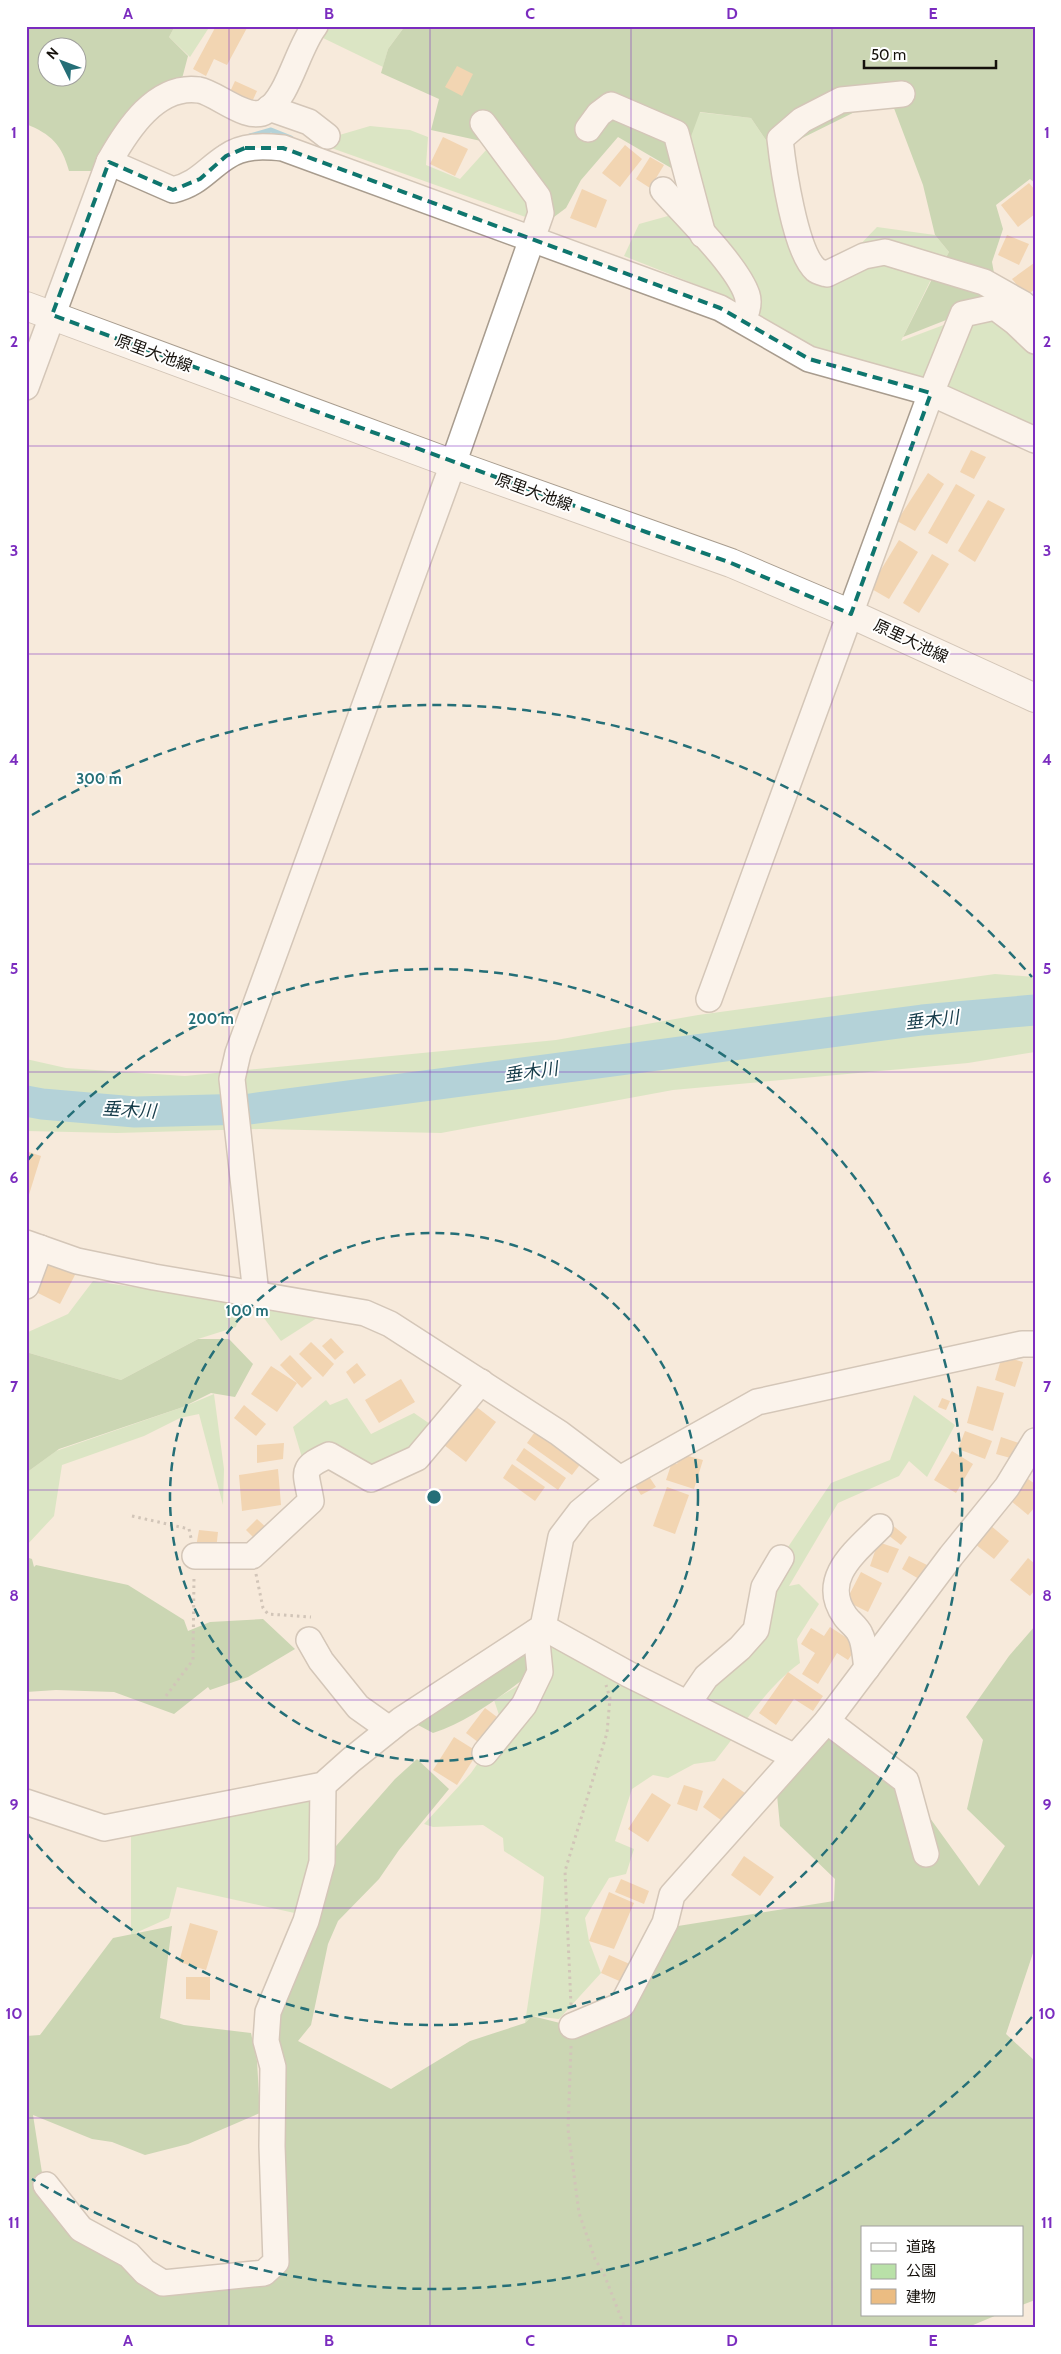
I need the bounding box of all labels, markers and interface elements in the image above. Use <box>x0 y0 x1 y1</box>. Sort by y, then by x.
text: A <box>123 4 133 23</box>
text: B <box>324 4 334 23</box>
text: C <box>525 4 535 23</box>
text: D <box>726 4 738 23</box>
text: E <box>928 4 938 23</box>
north arrow <box>38 38 88 88</box>
scale bar <box>864 38 996 70</box>
text: N <box>42 44 62 63</box>
text: 50 m <box>871 46 906 64</box>
text: 1 <box>11 123 17 142</box>
text: 1 <box>1044 123 1050 142</box>
street label: 原里大池線 <box>113 330 195 376</box>
text: 2 <box>10 332 18 351</box>
text: 2 <box>1043 332 1051 351</box>
street label: 原里大池線 <box>493 469 575 515</box>
text: 3 <box>10 541 18 560</box>
text: 3 <box>1043 541 1051 560</box>
street label: 原里大池線 <box>871 615 951 667</box>
text: 4 <box>9 750 19 769</box>
text: 4 <box>1042 750 1052 769</box>
text: 300 m <box>76 770 122 788</box>
text: 5 <box>10 959 18 978</box>
text: 5 <box>1043 959 1051 978</box>
water label: 垂木川 <box>904 1006 962 1034</box>
text: 200 m <box>188 1010 234 1028</box>
water label: 垂木川 <box>503 1057 561 1087</box>
water label: 垂木川 <box>101 1098 159 1123</box>
text: 6 <box>10 1168 19 1187</box>
text: 6 <box>1043 1168 1052 1187</box>
text: 100 m <box>225 1302 269 1320</box>
text: 7 <box>10 1377 19 1396</box>
text: 7 <box>1043 1377 1052 1396</box>
centre of rings <box>425 1488 443 1506</box>
text: 8 <box>9 1586 19 1605</box>
text: 8 <box>1042 1586 1052 1605</box>
text: 9 <box>10 1795 19 1814</box>
text: 9 <box>1043 1795 1052 1814</box>
text: 10 <box>5 2004 23 2023</box>
text: 10 <box>1038 2004 1056 2023</box>
text: 11 <box>8 2213 20 2232</box>
text: 11 <box>1041 2213 1053 2232</box>
legend <box>861 2226 1024 2316</box>
text: 道路 <box>906 2238 936 2256</box>
text: 公園 <box>906 2262 936 2280</box>
text: 建物 <box>906 2288 936 2306</box>
text: A <box>123 2331 133 2350</box>
text: B <box>324 2331 334 2350</box>
text: C <box>525 2331 535 2350</box>
text: D <box>726 2331 738 2350</box>
text: E <box>928 2331 938 2350</box>

